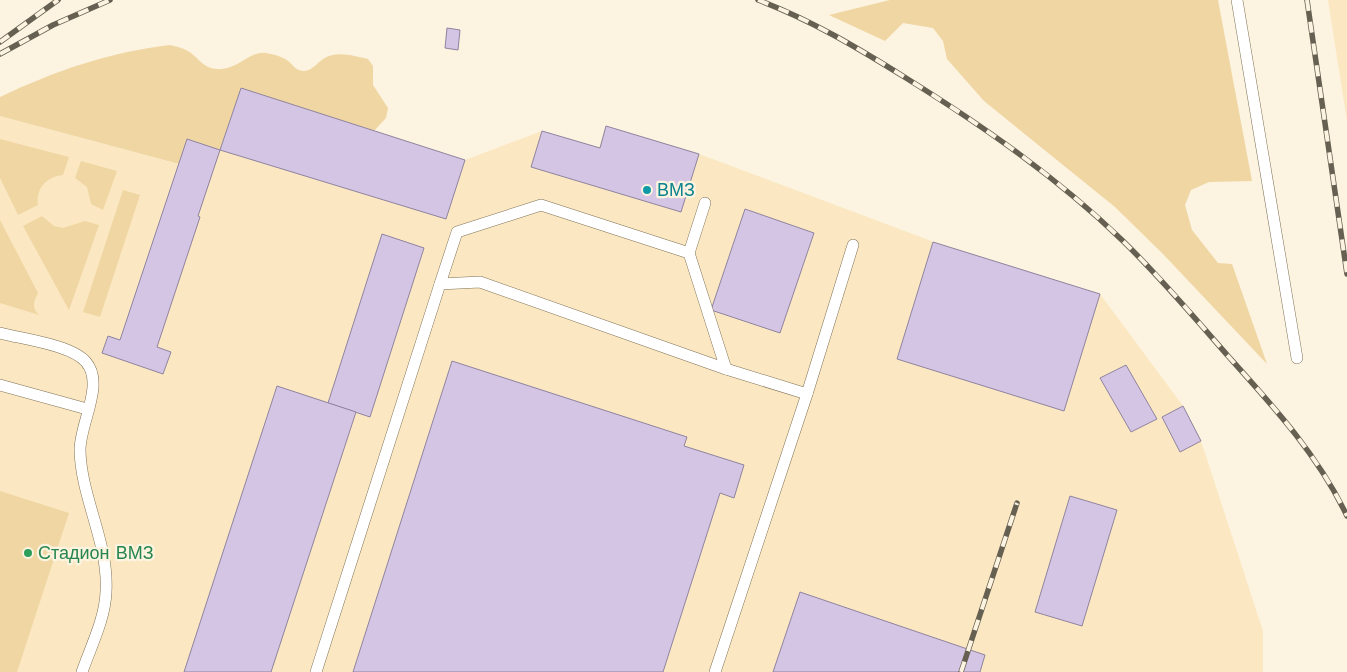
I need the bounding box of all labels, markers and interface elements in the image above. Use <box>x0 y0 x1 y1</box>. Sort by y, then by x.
place label: ВМЗ <box>657 179 695 200</box>
marker: ВМЗ <box>641 184 653 196</box>
place label: Стадион ВМЗ <box>38 542 154 563</box>
marker: Стадион ВМЗ <box>22 547 34 559</box>

